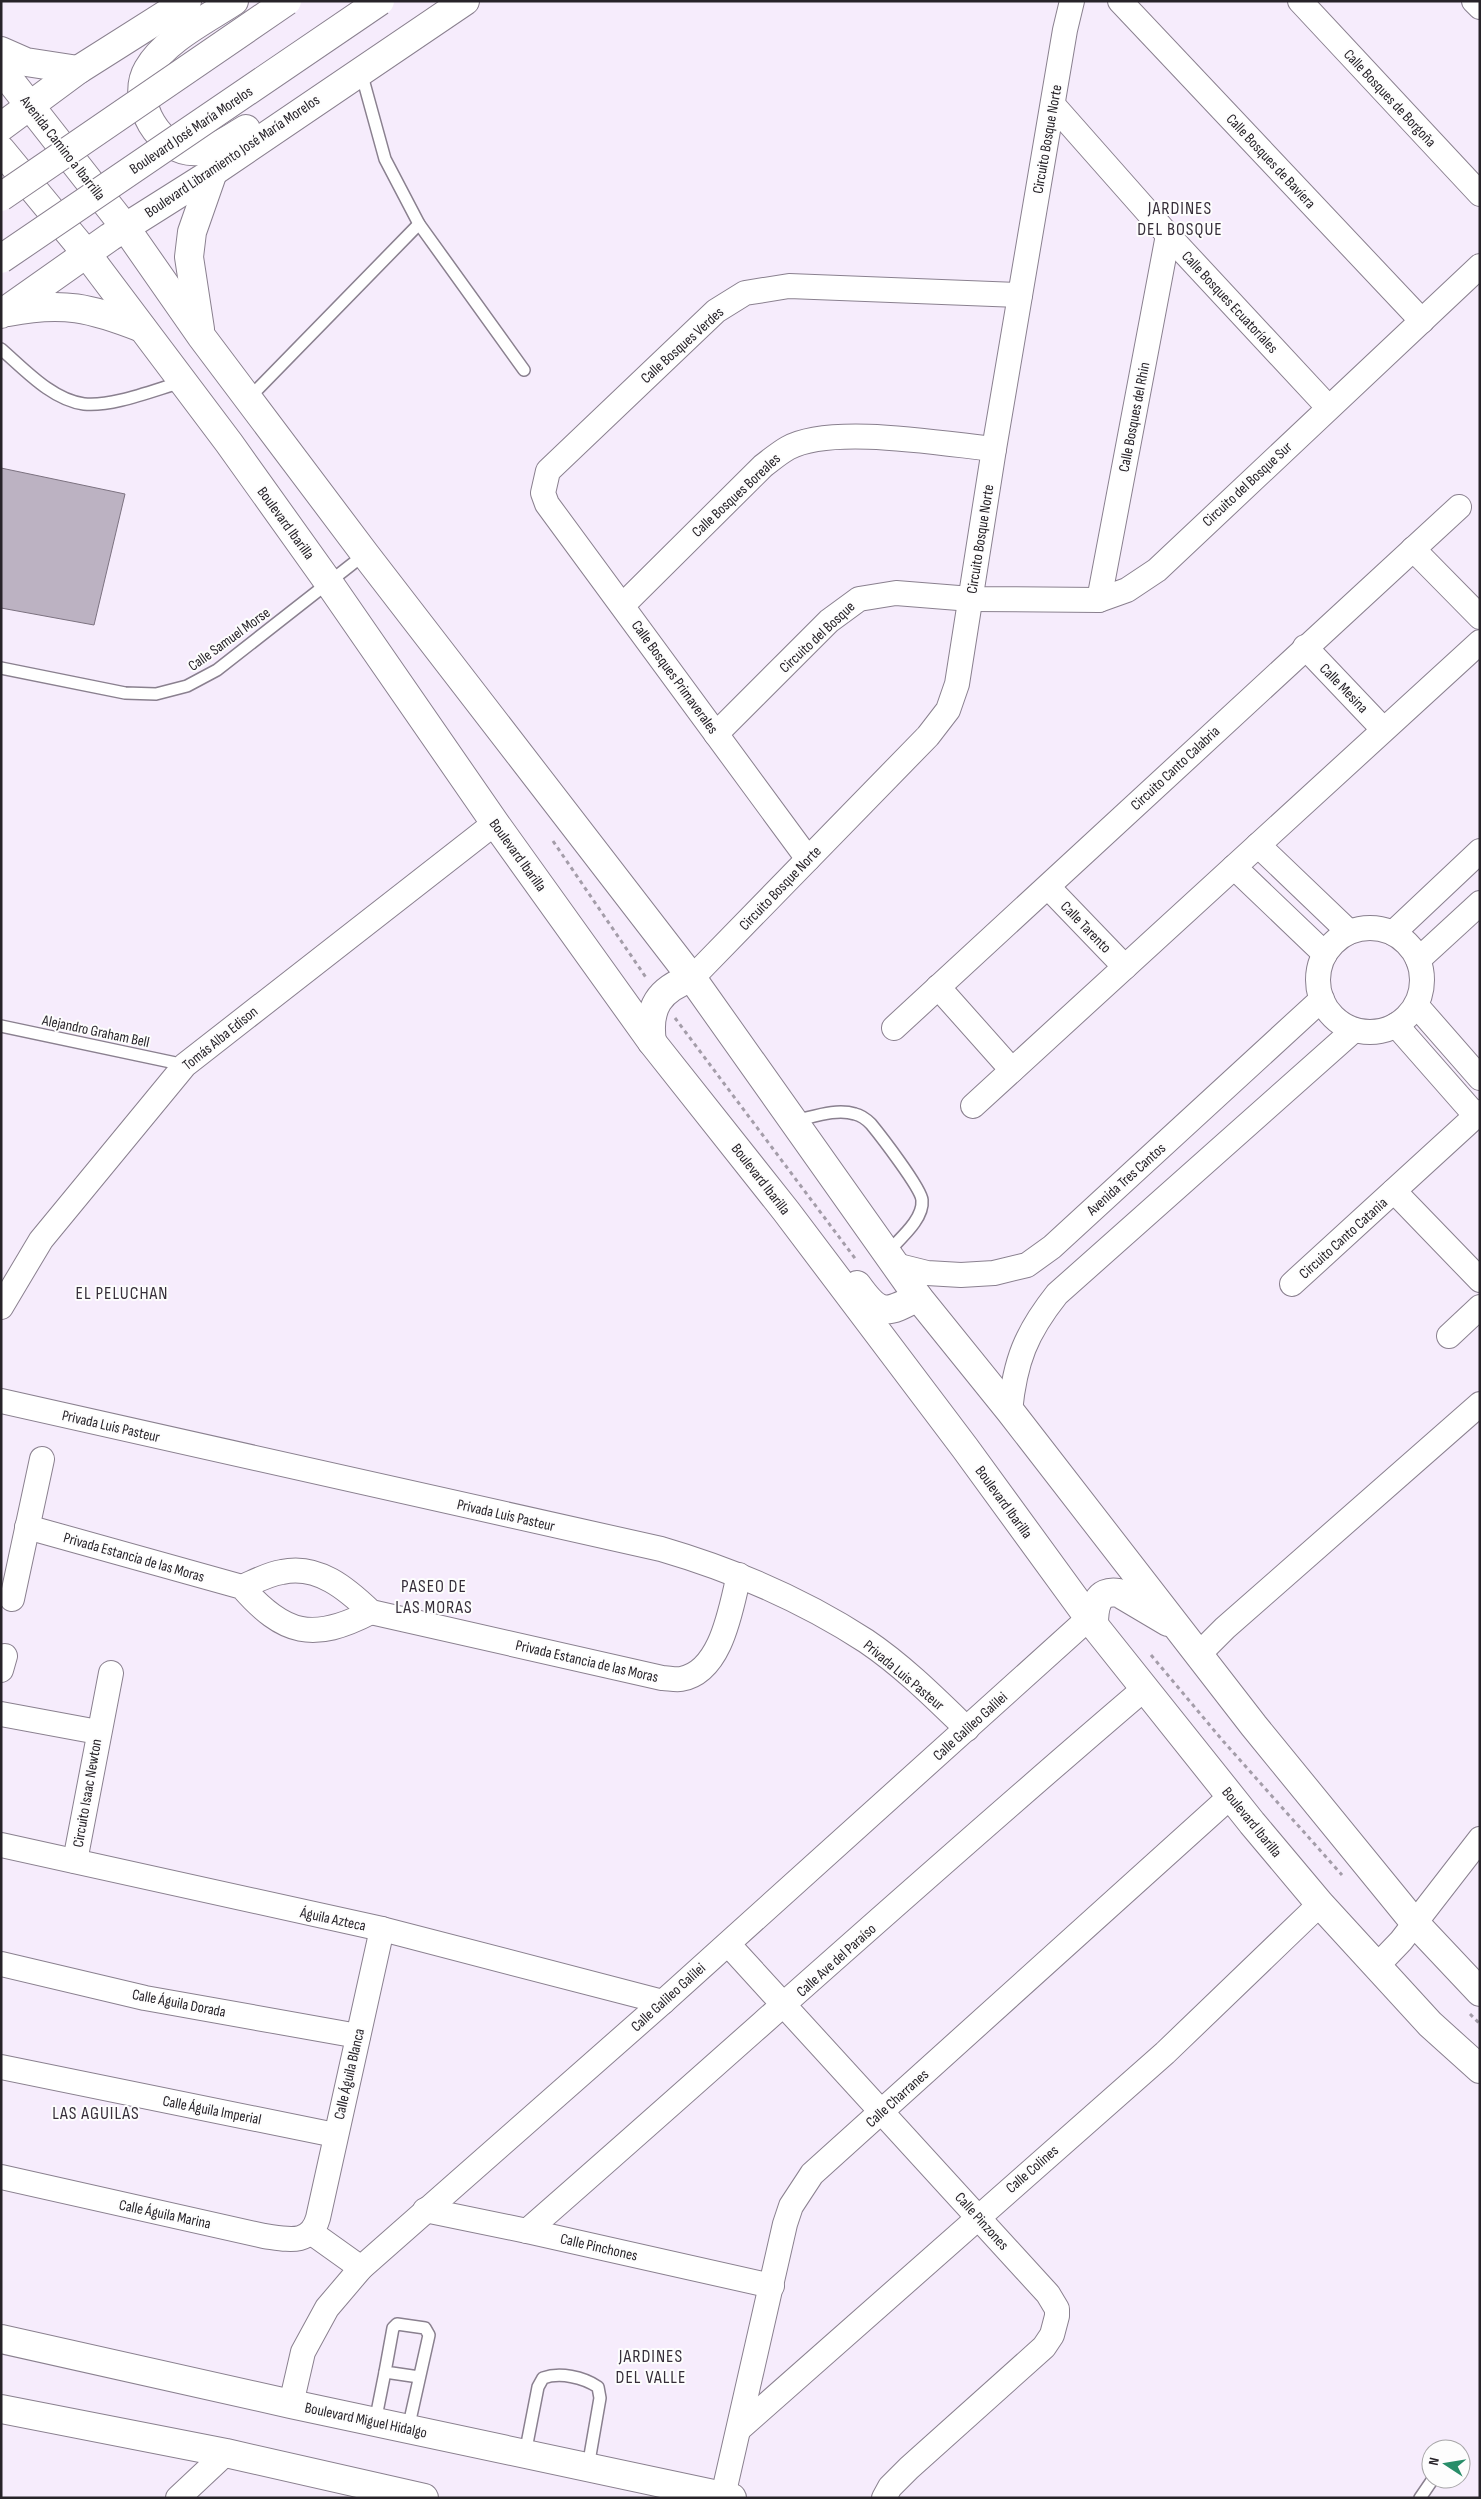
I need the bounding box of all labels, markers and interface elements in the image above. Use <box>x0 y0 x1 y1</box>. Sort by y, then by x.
street label: Calle Bosques de Borgoña <box>1339 45 1440 151</box>
street label: Boulevard José María Morelos <box>126 82 257 179</box>
street label: Circuito Bosque Norte <box>1029 83 1066 195</box>
street label: Avenida Camino a Ibarrilla <box>15 91 110 205</box>
street label: Boulevard Libramiento José María Morelos <box>141 91 323 222</box>
street label: Calle Bosques de Bavíera <box>1222 110 1320 213</box>
district label: JARDINES DEL BOSQUE <box>1137 198 1223 240</box>
street label: Calle Bosques Ecuatoríales <box>1177 247 1282 358</box>
street label: Calle Bosques Verdes <box>637 303 728 388</box>
street label: Calle Bosques del Rhin <box>1115 361 1154 474</box>
street label: Circuito del Bosque Sur <box>1198 437 1297 531</box>
street label: Calle Bosques Boreales <box>688 449 785 541</box>
street label: Boulevard Ibarilla <box>253 483 319 564</box>
street label: Circuito Bosque Norte <box>962 483 999 595</box>
street label: Circuito del Bosque <box>776 597 859 677</box>
street label: Calle Samuel Morse <box>185 603 274 676</box>
street label: Calle Bosques Primaverales <box>627 617 722 738</box>
street label: Calle Mesina <box>1315 659 1372 717</box>
street label: Circuito Canto Calabria <box>1127 722 1224 815</box>
street label: Boulevard Ibarilla <box>485 815 551 896</box>
street label: Circuito Bosque Norte <box>735 842 826 935</box>
street label: Calle Tarento <box>1056 897 1115 957</box>
street label: Tomás Alba Edison <box>179 1002 262 1075</box>
street label: Alejandro Graham Bell <box>40 1011 151 1052</box>
street label: Avenida Tres Cantos <box>1082 1139 1170 1220</box>
street label: Boulevard Ibarilla <box>727 1140 795 1219</box>
street label: Circuito Canto Catania <box>1295 1193 1392 1283</box>
district label: EL PELUCHAN <box>75 1283 169 1304</box>
street label: Privada Luis Pasteur <box>60 1406 162 1447</box>
street label: Boulevard Ibarilla <box>971 1462 1037 1543</box>
street label: Privada Luis Pasteur <box>455 1495 557 1536</box>
street label: Privada Estancia de las Moras <box>61 1528 207 1587</box>
district label: PASEO DE LAS MORAS <box>395 1576 473 1618</box>
street label: Privada Estancia de las Moras <box>514 1636 660 1687</box>
street label: Privada Luis Pasteur <box>859 1636 949 1715</box>
street label: Calle Galileo Galilei <box>929 1688 1012 1765</box>
street label: Circuito Isaac Newton <box>69 1737 106 1849</box>
street label: Boulevard Ibarilla <box>1217 1783 1286 1862</box>
street label: Águila Azteca <box>297 1903 368 1936</box>
street label: Calle Ave del Paraíso <box>793 1920 880 2001</box>
street label: Calle Galileo Galilei <box>627 1959 710 2036</box>
street label: Calle Águila Dorada <box>131 1985 228 2022</box>
street label: Calle Águila Blanca <box>330 2027 369 2121</box>
street label: Calle Charranes <box>862 2065 933 2132</box>
street label: Calle Águila Imperial <box>161 2092 263 2129</box>
district label: LAS AGUILAS <box>52 2103 140 2124</box>
street label: Calle Colines <box>1002 2141 1063 2198</box>
street label: Calle Pinzones <box>951 2188 1013 2254</box>
street label: Calle Águila Marina <box>117 2195 213 2234</box>
street label: Calle Pinchones <box>558 2229 639 2266</box>
district label: JARDINES DEL VALLE <box>616 2346 686 2388</box>
street label: Boulevard Miguel Hidalgo <box>303 2398 429 2443</box>
north arrow <box>1421 2439 1471 2489</box>
text: N <box>1425 2456 1443 2467</box>

